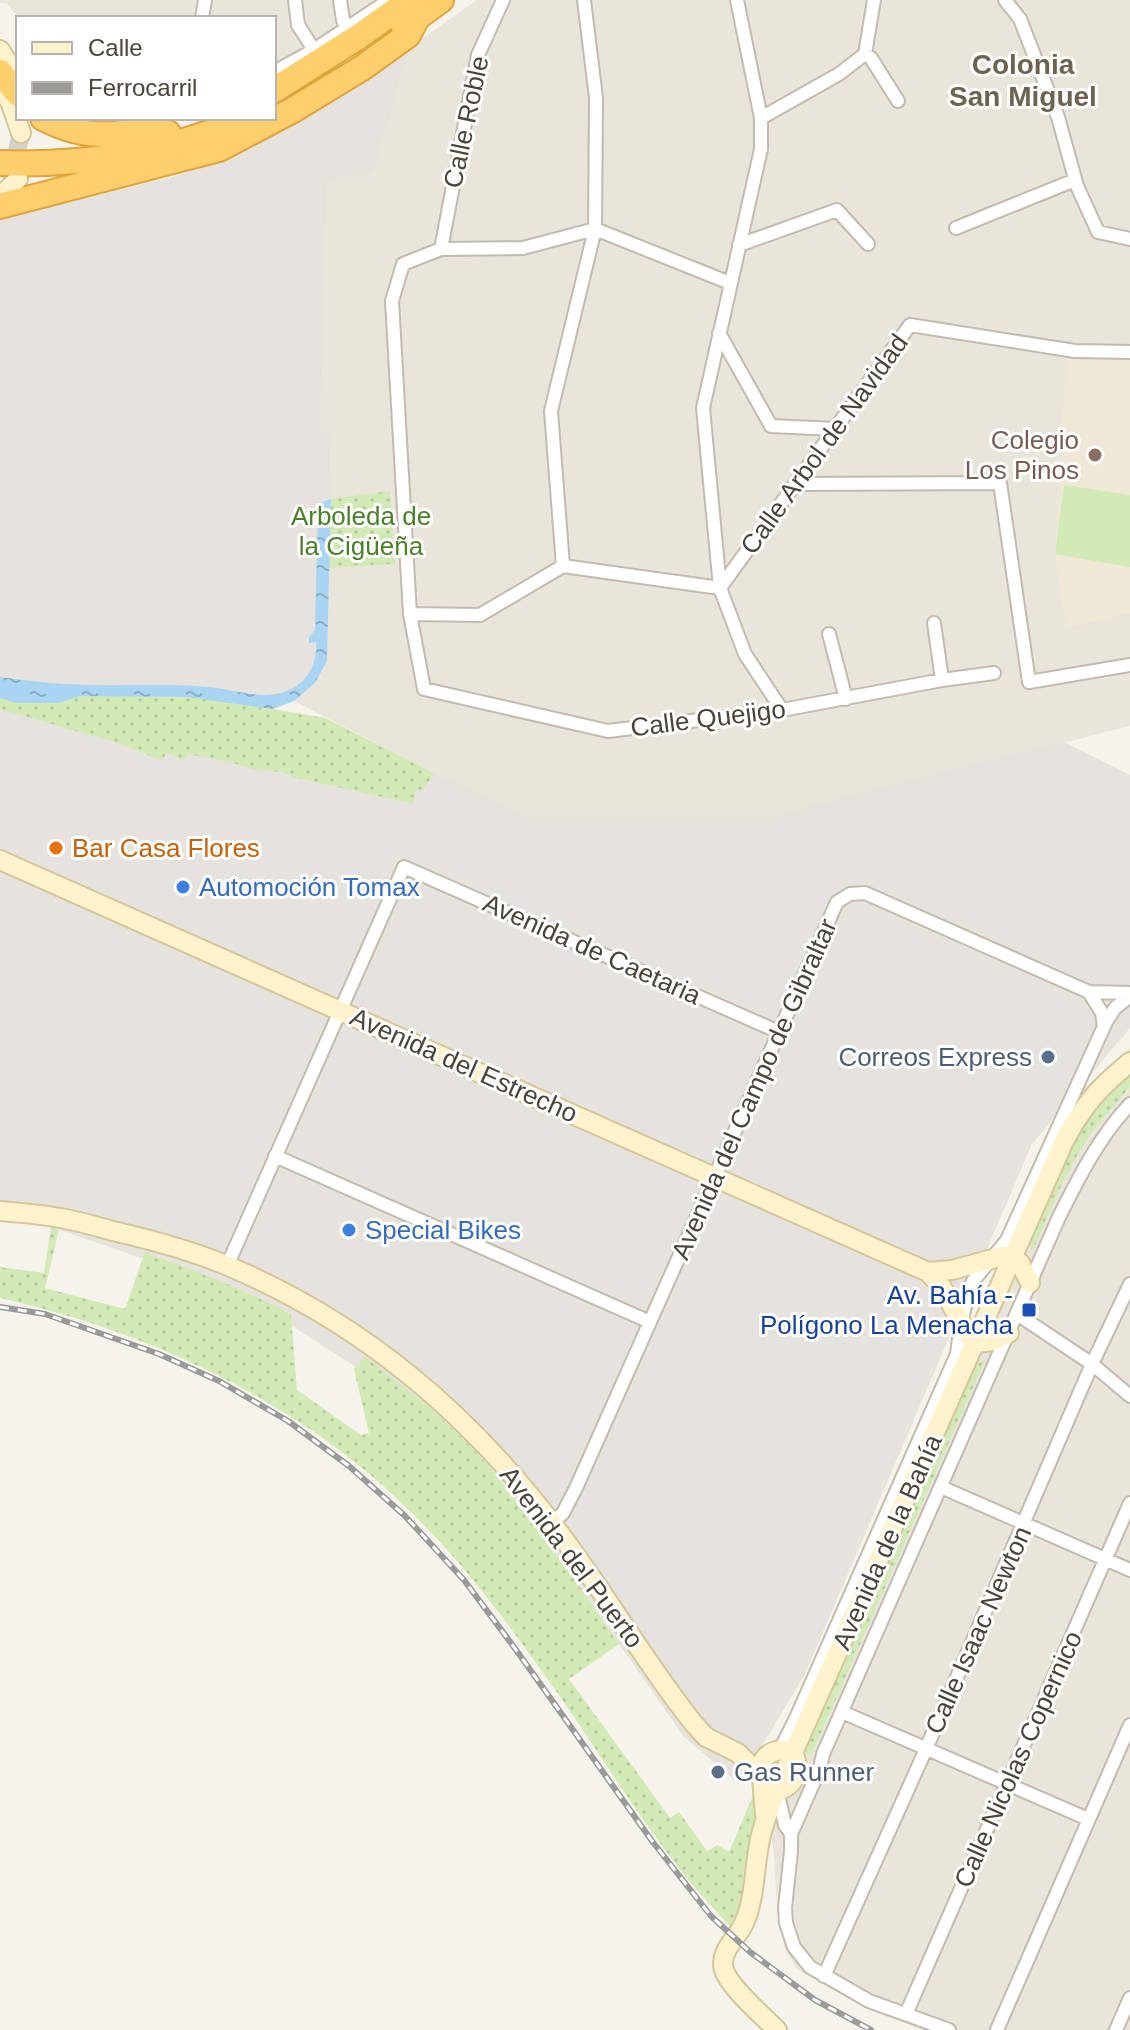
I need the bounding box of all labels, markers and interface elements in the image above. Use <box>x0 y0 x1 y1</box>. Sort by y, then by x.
legend <box>16 16 276 120</box>
text: Calle <box>88 34 143 61</box>
district label: Colonia San Miguel <box>949 49 1097 112</box>
street label: Calle Roble <box>437 53 495 191</box>
text: Ferrocarril <box>88 74 197 101</box>
street label: Calle Arbol de Navidad <box>734 328 914 560</box>
place label: Colegio Los Pinos <box>965 425 1079 485</box>
marker: Colegio Los Pinos <box>1086 446 1104 464</box>
park label: Arboleda de la Cigüeña <box>291 501 431 561</box>
street label: Calle Quejigo <box>629 694 787 742</box>
place label: Bar Casa Flores <box>72 833 260 863</box>
marker: Bar Casa Flores <box>47 839 65 857</box>
place label: Automoción Tomax <box>199 872 420 902</box>
marker: Automoción Tomax <box>174 878 192 896</box>
street label: Avenida de Caetaria <box>478 887 706 1011</box>
street label: Avenida del Campo de Gibraltar <box>665 914 843 1264</box>
street label: Avenida del Estrecho <box>346 1001 582 1129</box>
place label: Correos Express <box>838 1042 1032 1072</box>
marker: Correos Express <box>1039 1048 1057 1066</box>
place label: Special Bikes <box>365 1215 521 1245</box>
marker: Special Bikes <box>340 1221 358 1239</box>
place label: Av. Bahía - Polígono La Menacha <box>760 1280 1014 1340</box>
marker: Av. Bahía - Polígono La Menacha <box>1020 1301 1038 1319</box>
street label: Avenida de la Bahía <box>826 1429 948 1654</box>
street label: Avenida del Puerto <box>494 1460 650 1654</box>
street label: Calle Isaac Newton <box>919 1522 1037 1738</box>
street label: Calle Nicolas Copernico <box>948 1626 1088 1892</box>
place label: Gas Runner <box>734 1757 875 1787</box>
marker: Gas Runner <box>709 1763 727 1781</box>

